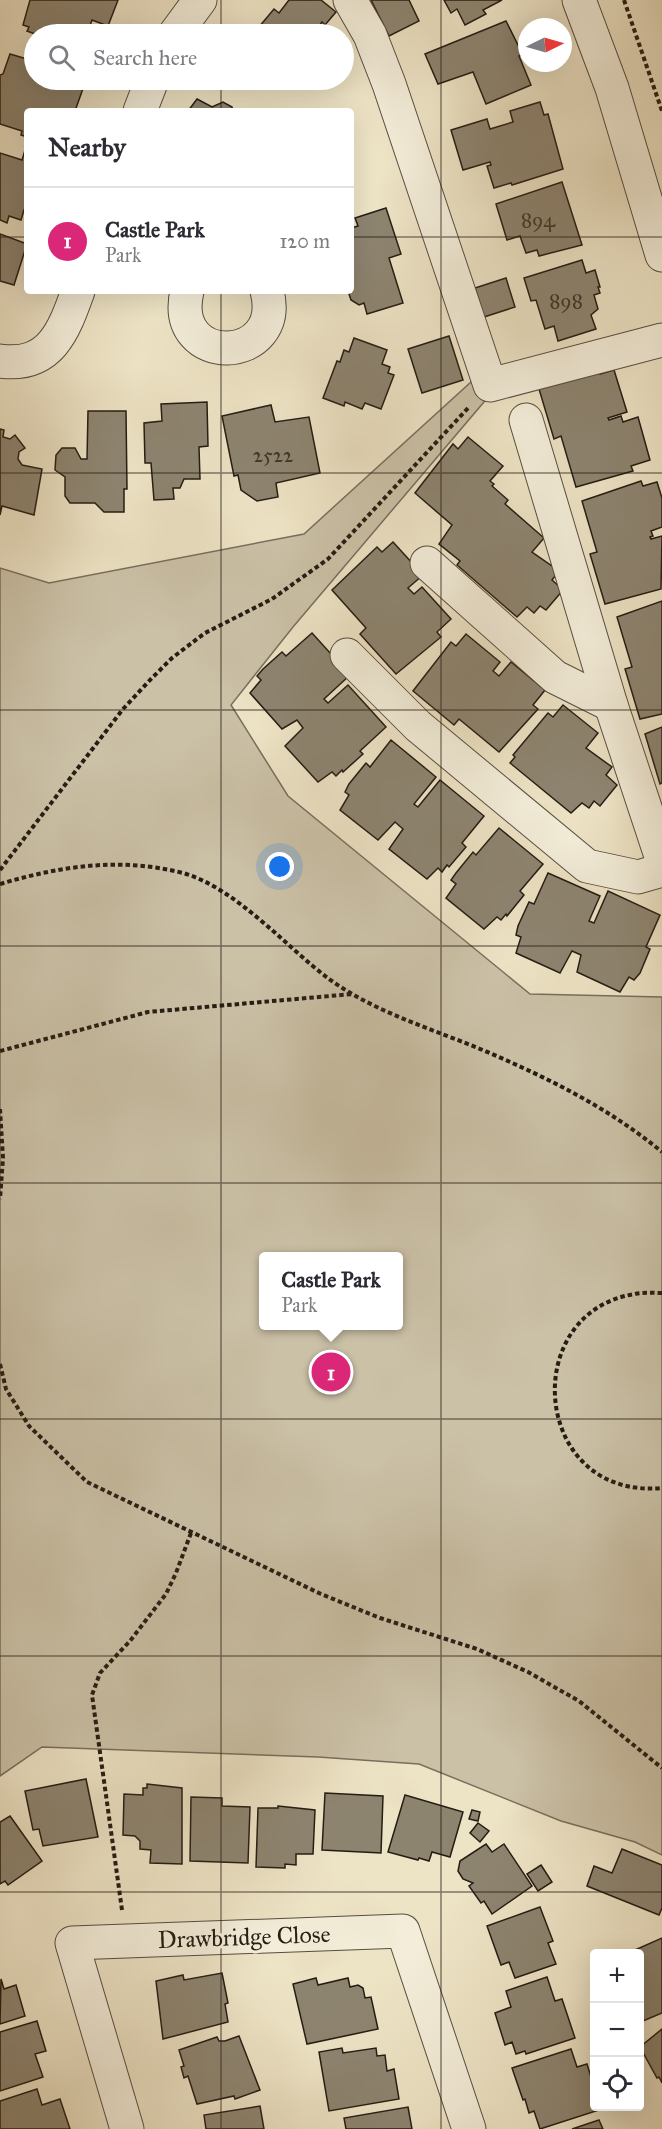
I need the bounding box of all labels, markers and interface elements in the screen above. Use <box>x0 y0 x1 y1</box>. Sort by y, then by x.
north arrow <box>518 18 572 72</box>
search box <box>24 24 354 90</box>
icon: search <box>45 41 78 74</box>
text: Search here <box>93 44 197 71</box>
text: Nearby <box>48 131 126 163</box>
house number: 894 <box>521 207 556 233</box>
text: Castle Park <box>105 216 205 243</box>
text: 1 <box>64 229 71 253</box>
text: 120 m <box>279 229 330 253</box>
text: Park <box>105 243 141 267</box>
house number: 898 <box>549 288 583 314</box>
house number: 2522 <box>253 442 294 468</box>
your location <box>265 852 294 881</box>
popup <box>259 1252 403 1330</box>
text: Castle Park <box>281 1266 381 1293</box>
text: Park <box>281 1293 317 1317</box>
pin: 1 <box>312 1350 350 1394</box>
street label: Drawbridge Close <box>157 1919 331 1955</box>
map controls <box>590 1949 644 2111</box>
button: + <box>590 1949 644 2003</box>
button: − <box>590 2003 644 2057</box>
button: locate <box>590 2057 644 2111</box>

